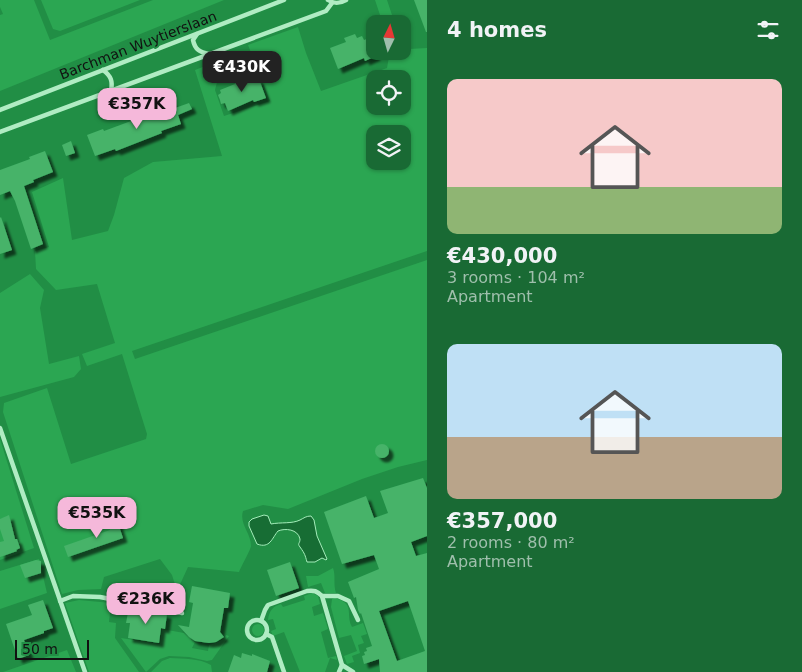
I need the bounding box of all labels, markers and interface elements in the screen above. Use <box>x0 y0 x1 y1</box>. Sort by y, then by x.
street label: Barchman Wuytierslaan <box>57 8 219 82</box>
north arrow <box>366 15 411 60</box>
map controls <box>366 15 411 170</box>
icon: filters <box>754 16 782 44</box>
text: 4 homes <box>447 18 547 42</box>
pin: €430K <box>207 51 277 93</box>
text: €430K <box>214 57 270 76</box>
button: locate <box>366 70 411 115</box>
pin: €357K <box>102 88 172 130</box>
text: €357K <box>109 94 165 113</box>
icon: home <box>570 112 660 202</box>
button: layers <box>366 125 411 170</box>
text: €430,000 <box>447 244 557 268</box>
text: 3 rooms · 104 m² <box>447 268 585 287</box>
text: Apartment <box>447 287 533 306</box>
icon: home <box>570 377 660 467</box>
pin: €535K <box>62 496 132 539</box>
text: €535K <box>69 503 125 522</box>
text: €357,000 <box>447 509 557 533</box>
text: 2 rooms · 80 m² <box>447 533 575 552</box>
text: Apartment <box>447 552 533 571</box>
pin: €236K <box>111 582 181 625</box>
text: €236K <box>118 589 174 608</box>
scale bar <box>15 637 89 660</box>
text: 50 m <box>22 641 58 657</box>

